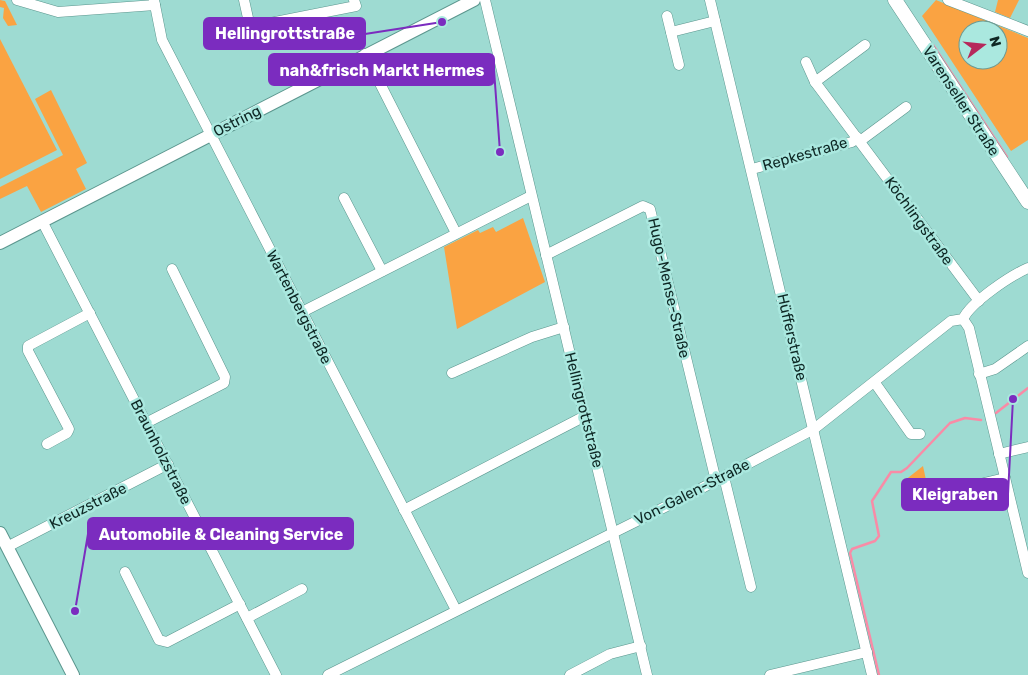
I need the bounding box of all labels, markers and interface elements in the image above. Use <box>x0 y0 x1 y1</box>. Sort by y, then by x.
callout: Hellingrottstraße <box>204 18 365 49</box>
north arrow <box>958 20 1008 70</box>
text: Hellingrottstraße <box>215 24 355 43</box>
text: N <box>985 34 1005 49</box>
street label: Varenseller Straße <box>919 43 1003 159</box>
callout: nah&frisch Markt Hermes <box>269 54 494 85</box>
text: nah&frisch Markt Hermes <box>280 61 485 80</box>
street label: Ostring <box>210 101 264 141</box>
street label: Repkestraße <box>760 133 850 175</box>
street label: Köchlingstraße <box>881 173 957 269</box>
street label: Hugo-Mense-Straße <box>644 216 694 360</box>
street label: Wartenbergstraße <box>263 247 335 367</box>
street label: Hüfferstraße <box>773 292 811 382</box>
street label: Hellingrottstraße <box>561 350 607 470</box>
street label: Braunholzstraße <box>127 396 195 508</box>
street label: Von-Galen-Straße <box>631 455 753 529</box>
street label: Kreuzstraße <box>46 479 130 533</box>
callout: Kleigraben <box>902 479 1008 510</box>
text: Kleigraben <box>912 485 998 504</box>
callout: Automobile & Cleaning Service <box>88 518 353 549</box>
text: Automobile & Cleaning Service <box>99 525 343 544</box>

